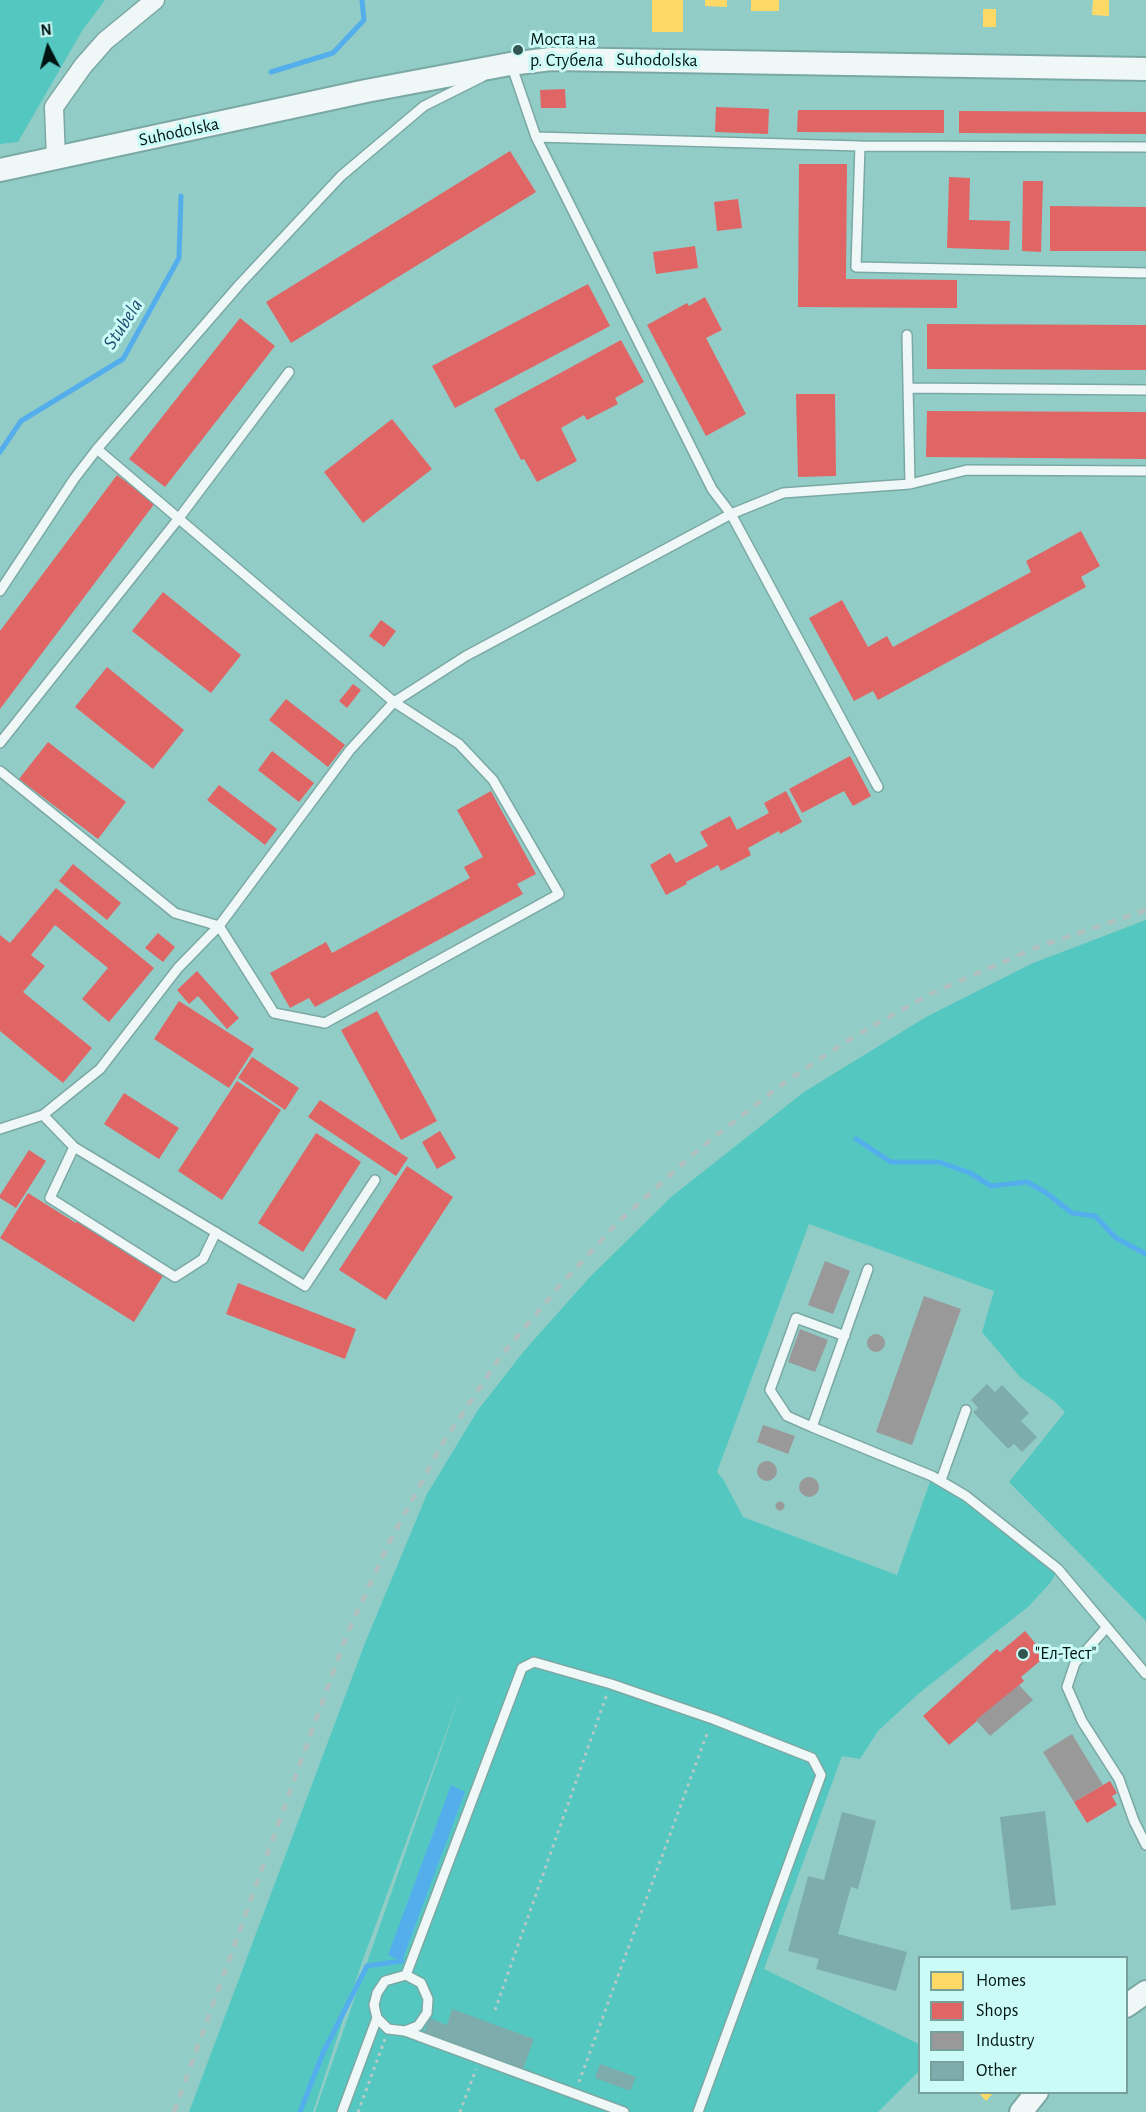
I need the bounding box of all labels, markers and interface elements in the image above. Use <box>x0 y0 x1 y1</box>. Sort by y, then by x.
north arrow <box>18 18 78 78</box>
text: N <box>40 22 52 39</box>
place label: Моста на р. Стубела <box>530 29 603 72</box>
marker: Моста на р. Стубела <box>511 43 525 57</box>
street label: Suhodolska <box>616 48 698 72</box>
street label: Suhodolska <box>137 113 221 151</box>
water label: Stubela <box>98 294 148 354</box>
place label: "Ел-Тест" <box>1035 1643 1097 1665</box>
marker: "Ел-Тест" <box>1016 1647 1030 1661</box>
legend <box>918 1956 1128 2094</box>
text: Homes <box>976 1972 1026 1990</box>
text: Shops <box>976 2002 1018 2020</box>
text: Industry <box>976 2032 1035 2050</box>
text: Other <box>976 2062 1017 2080</box>

